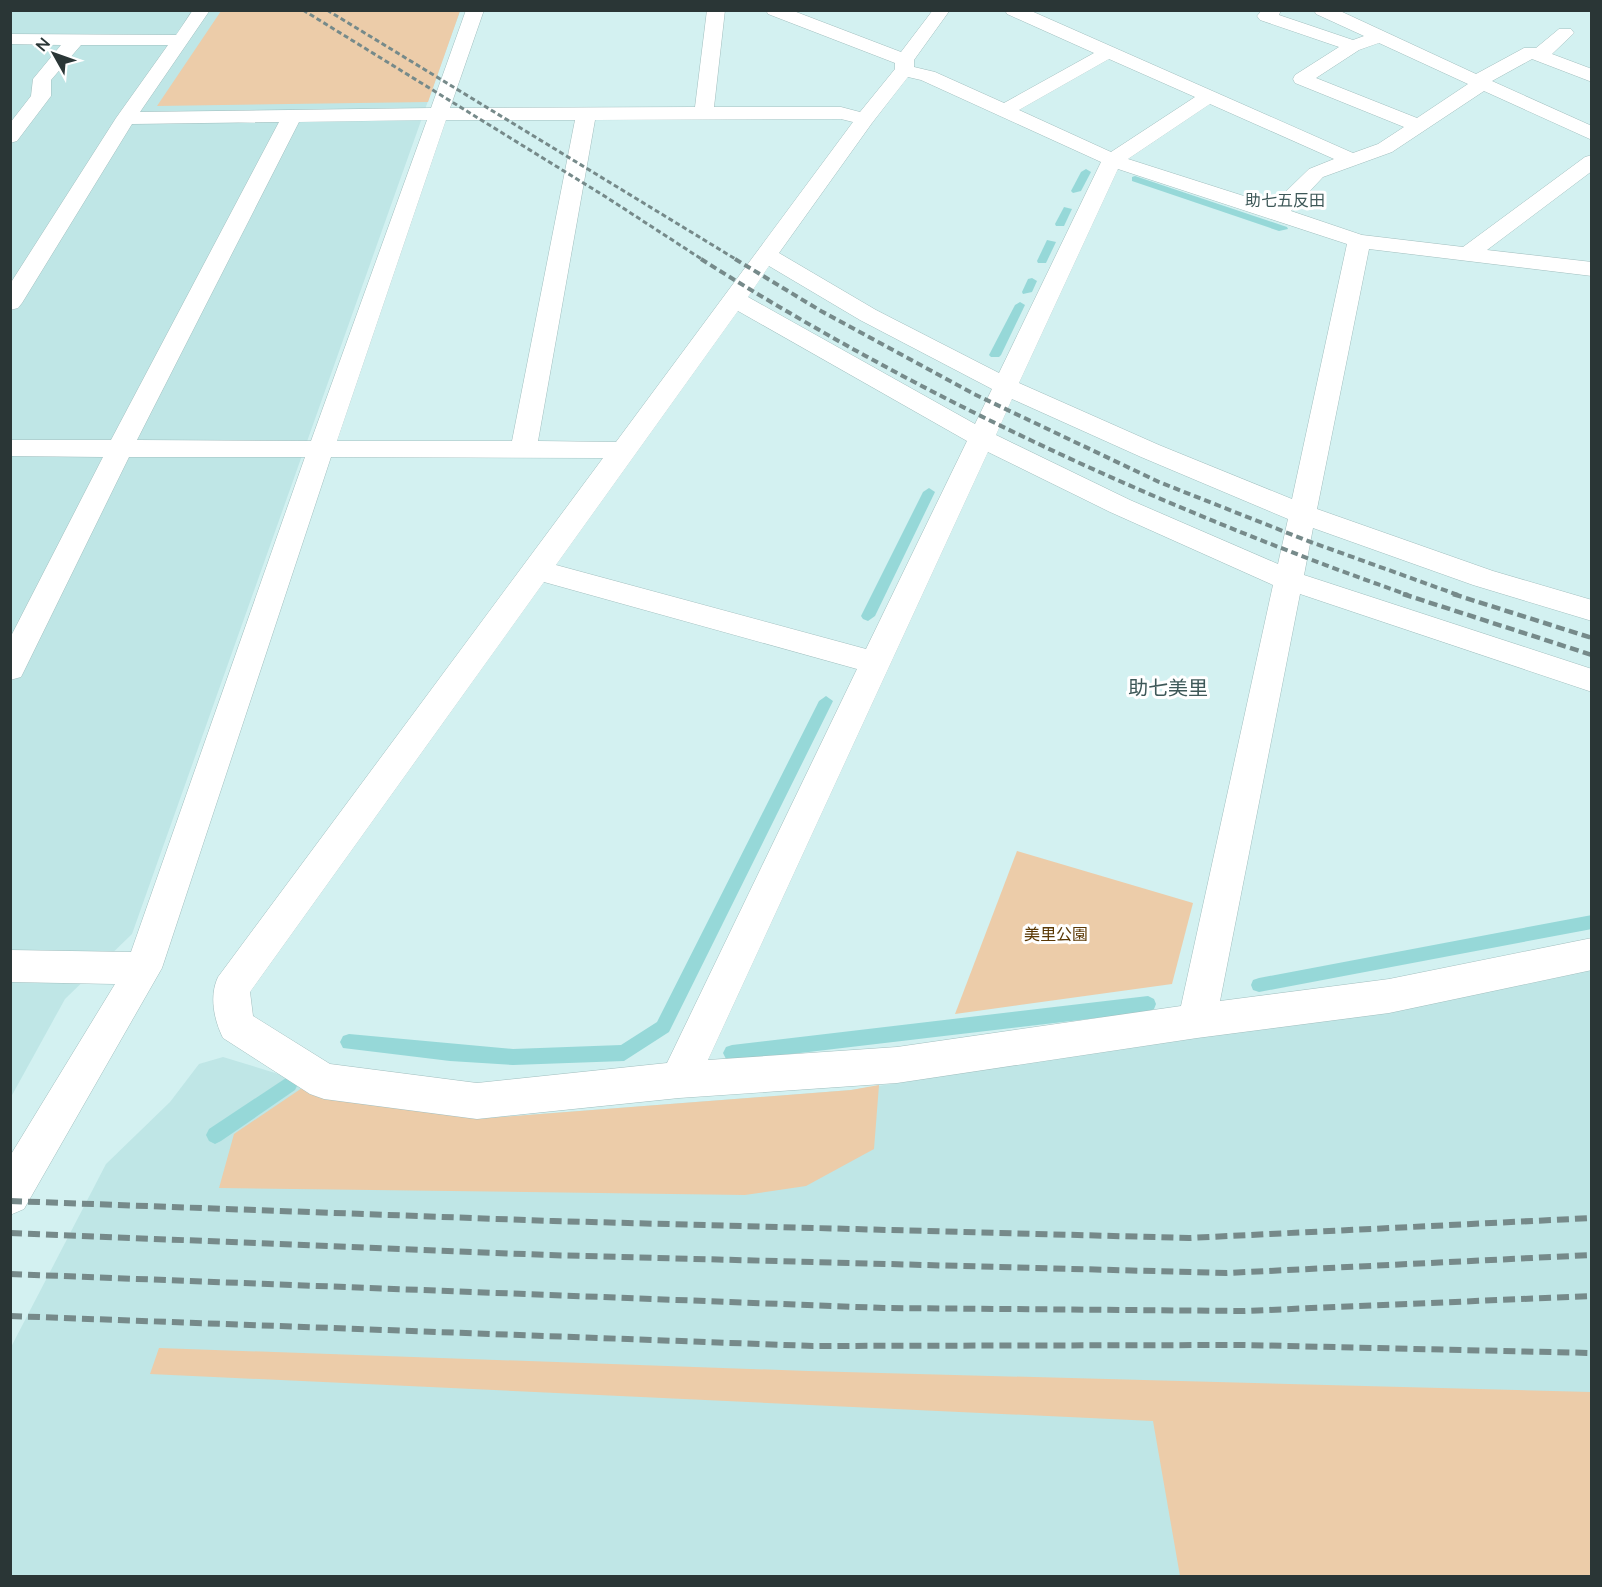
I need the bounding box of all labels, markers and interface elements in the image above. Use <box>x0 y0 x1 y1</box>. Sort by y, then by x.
north arrow <box>24 24 84 84</box>
text: N <box>31 33 54 55</box>
district label: 助七五反田 <box>1245 190 1325 210</box>
district label: 助七美里 <box>1128 675 1208 700</box>
park label: 美里公園 <box>1024 924 1088 944</box>

